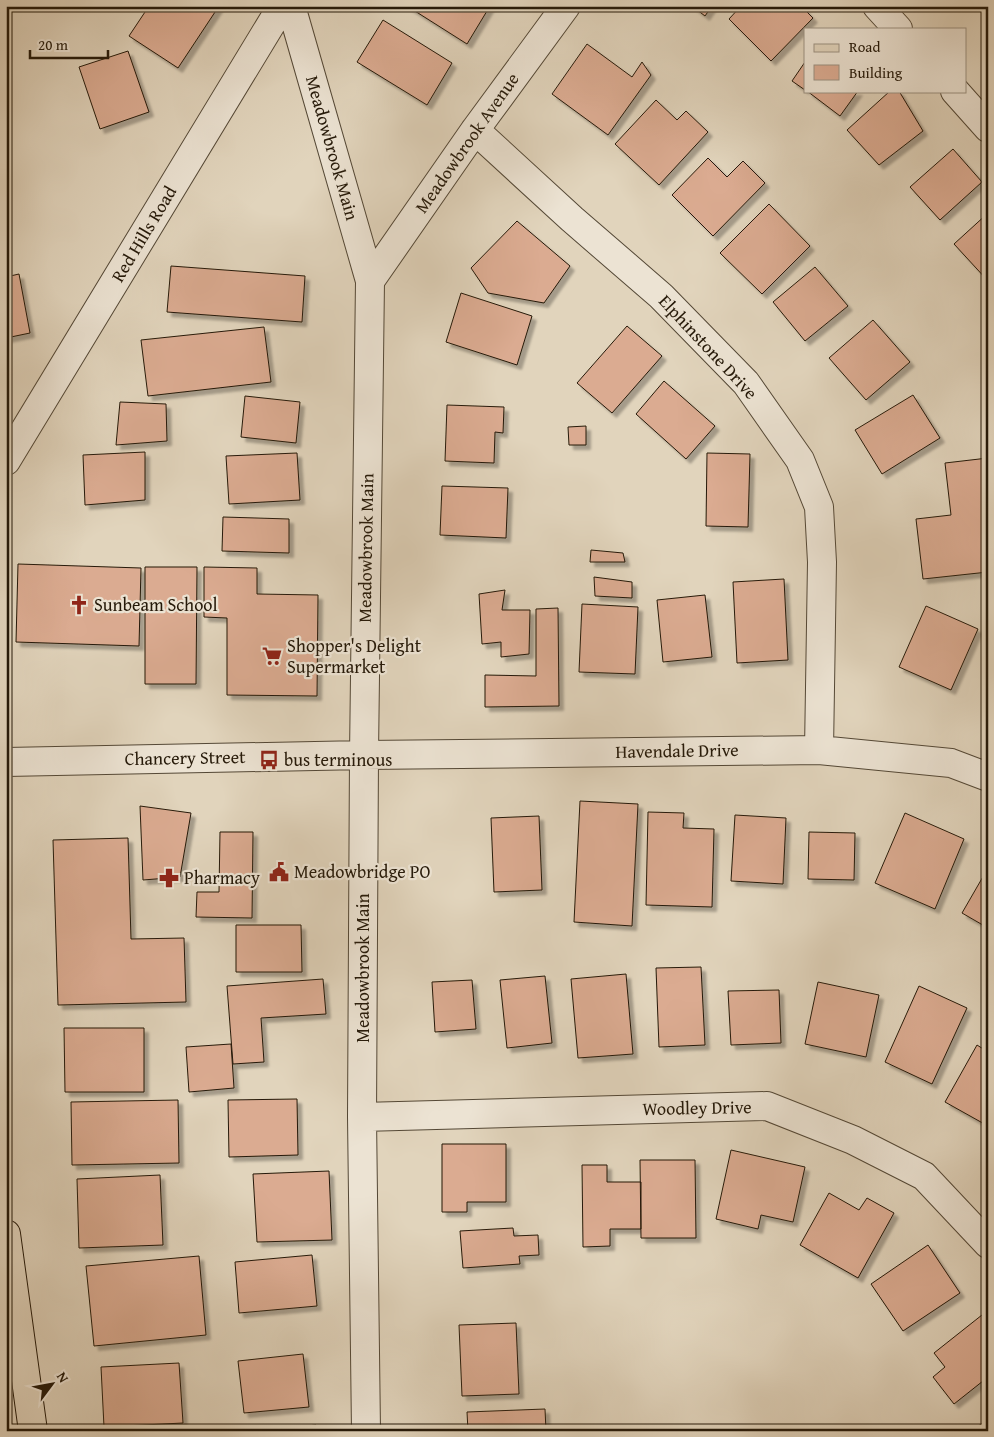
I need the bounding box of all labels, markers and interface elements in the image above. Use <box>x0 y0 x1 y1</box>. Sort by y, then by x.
scale bar <box>30 28 108 60</box>
legend <box>804 28 966 92</box>
text: 20 m <box>38 34 69 55</box>
text: Road <box>849 36 880 57</box>
text: Building <box>849 62 903 83</box>
street label: Meadowbrook Avenue <box>408 67 525 219</box>
street label: Meadowbrook Main <box>299 72 366 223</box>
street label: Red Hills Road <box>104 180 183 287</box>
street label: Elphinstone Drive <box>653 288 764 405</box>
street label: Meadowbrook Main <box>351 473 380 623</box>
place label: Sunbeam School <box>94 591 218 618</box>
church icon: Sunbeam School <box>68 594 90 616</box>
place label: Shopper's Delight Supermarket <box>287 632 422 680</box>
supermarket icon: Shopper's Delight Supermarket <box>261 645 283 667</box>
street label: Havendale Drive <box>615 736 739 765</box>
street label: Chancery Street <box>124 743 246 772</box>
place label: bus terminous <box>284 746 392 773</box>
bus stop icon: bus terminous <box>258 749 280 771</box>
place label: Meadowbridge PO <box>294 858 430 885</box>
public building icon: Meadowbridge PO <box>268 861 290 883</box>
place label: Pharmacy <box>184 864 260 891</box>
pharmacy icon: Pharmacy <box>158 867 180 889</box>
street label: Meadowbrook Main <box>349 893 376 1043</box>
street label: Woodley Drive <box>642 1093 752 1122</box>
north arrow <box>28 1360 78 1410</box>
text: N <box>52 1368 74 1387</box>

